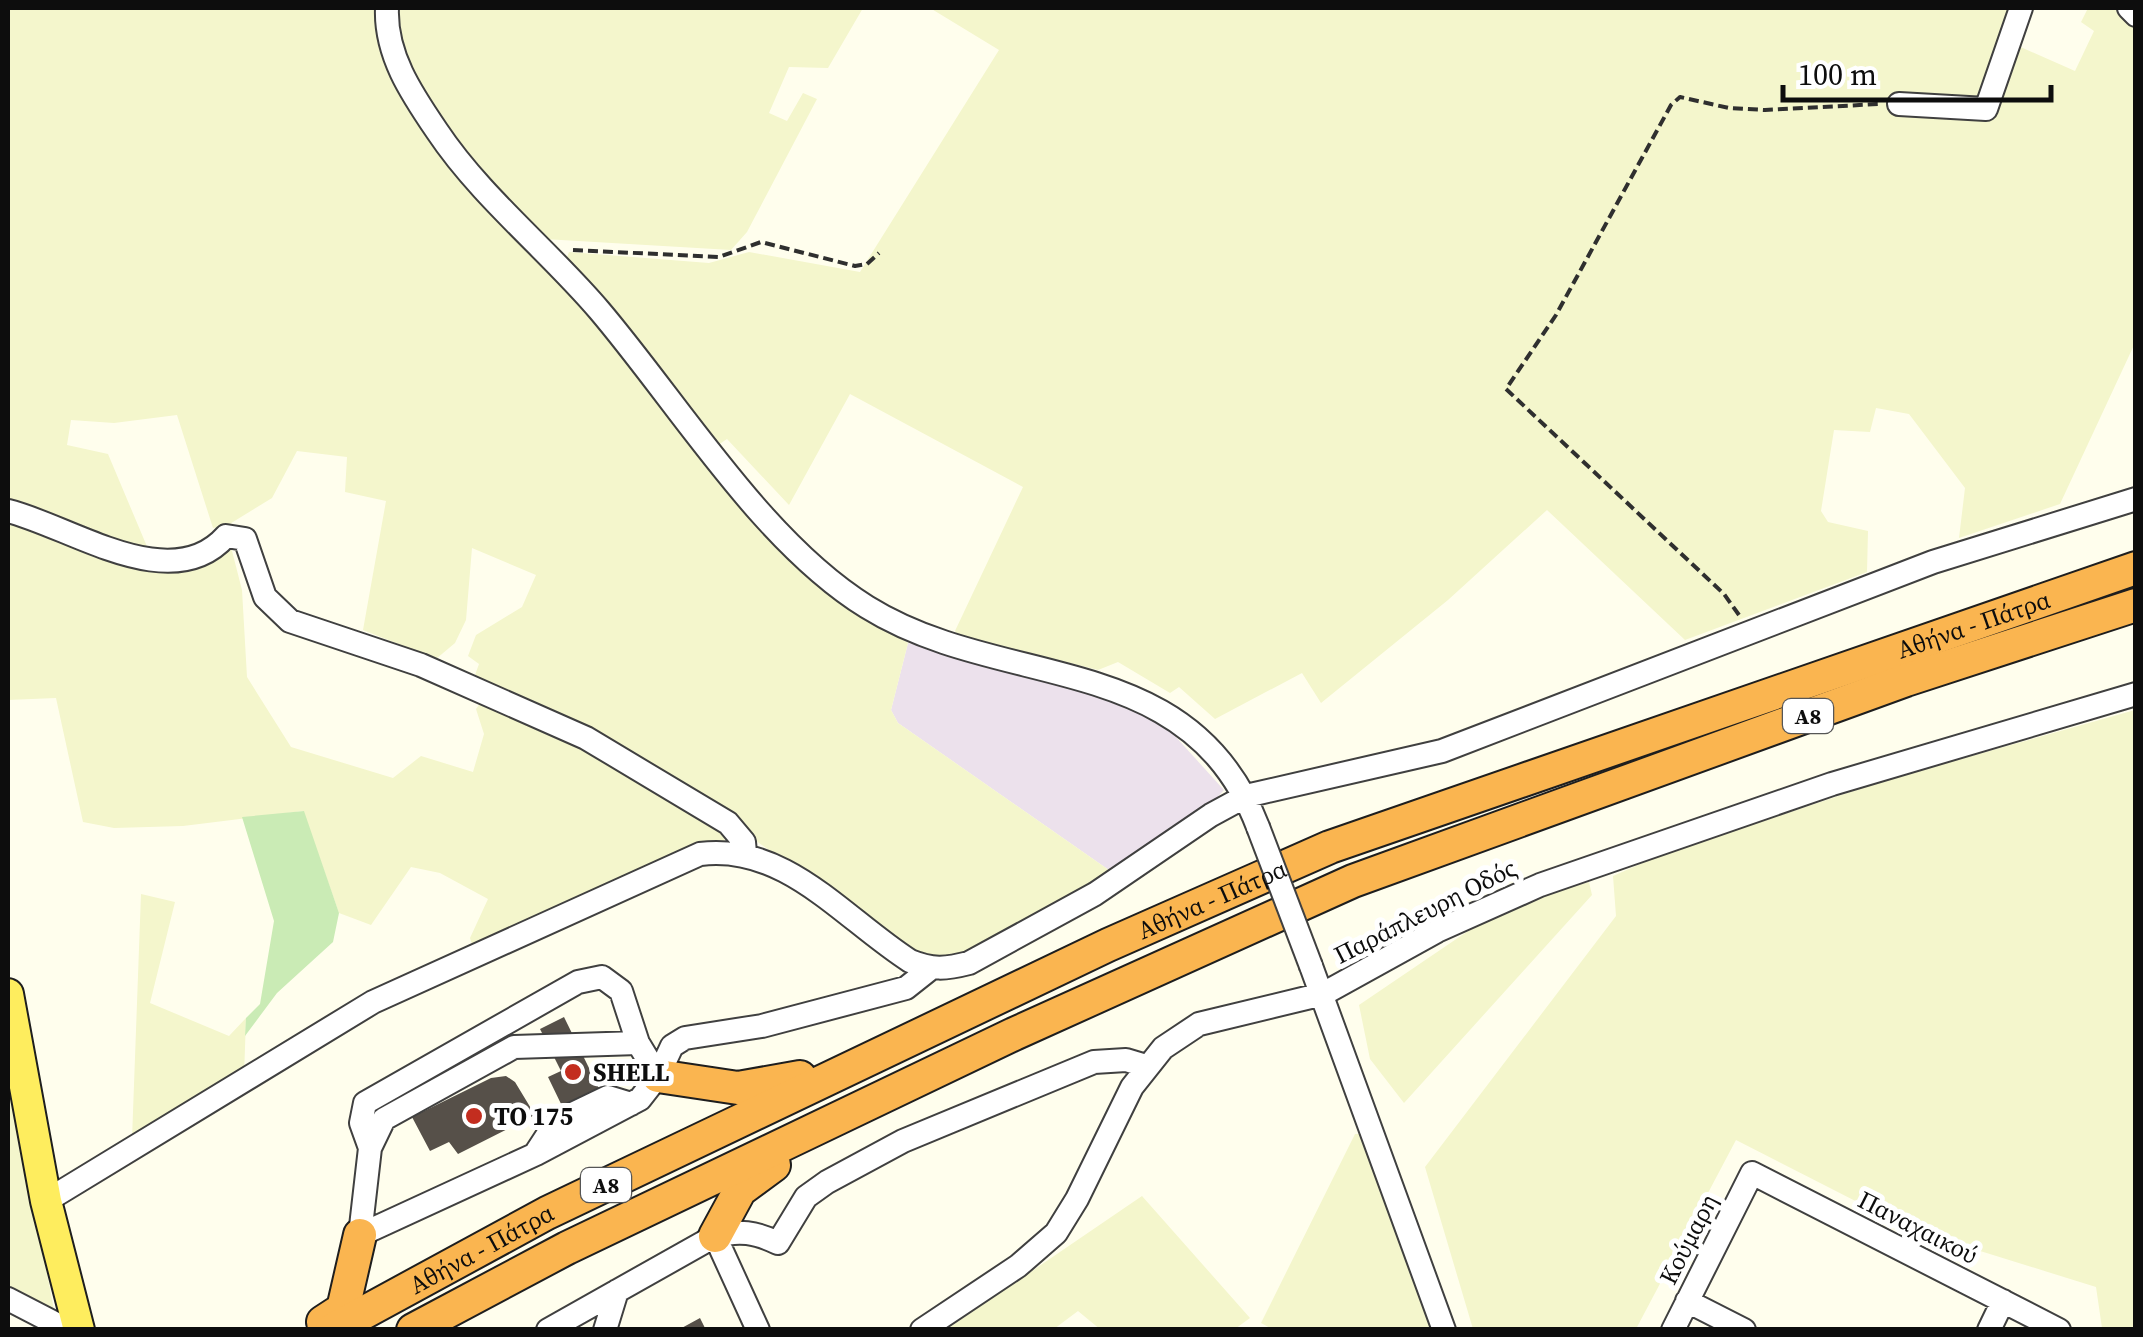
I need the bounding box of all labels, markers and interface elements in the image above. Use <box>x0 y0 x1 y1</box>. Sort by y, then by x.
scale bar <box>1783 40 2050 102</box>
text: 100 m <box>1798 54 1877 95</box>
street label: Αθήνα - Πάτρα <box>1892 582 2055 666</box>
road number: Α8 <box>1783 699 1833 733</box>
street label: Παράπλευρη Οδός <box>1328 850 1522 972</box>
street label: Αθήνα - Πάτρα <box>1132 851 1292 947</box>
place label: SHELL <box>593 1055 669 1089</box>
marker: SHELL <box>562 1061 584 1083</box>
place label: TO 175 <box>494 1099 573 1133</box>
marker: TO 175 <box>463 1105 485 1127</box>
road number: Α8 <box>581 1168 631 1202</box>
street label: Παναχαικού <box>1852 1182 1984 1272</box>
street label: Κούμαρη <box>1651 1188 1725 1290</box>
street label: Αθήνα - Πάτρα <box>403 1196 560 1302</box>

